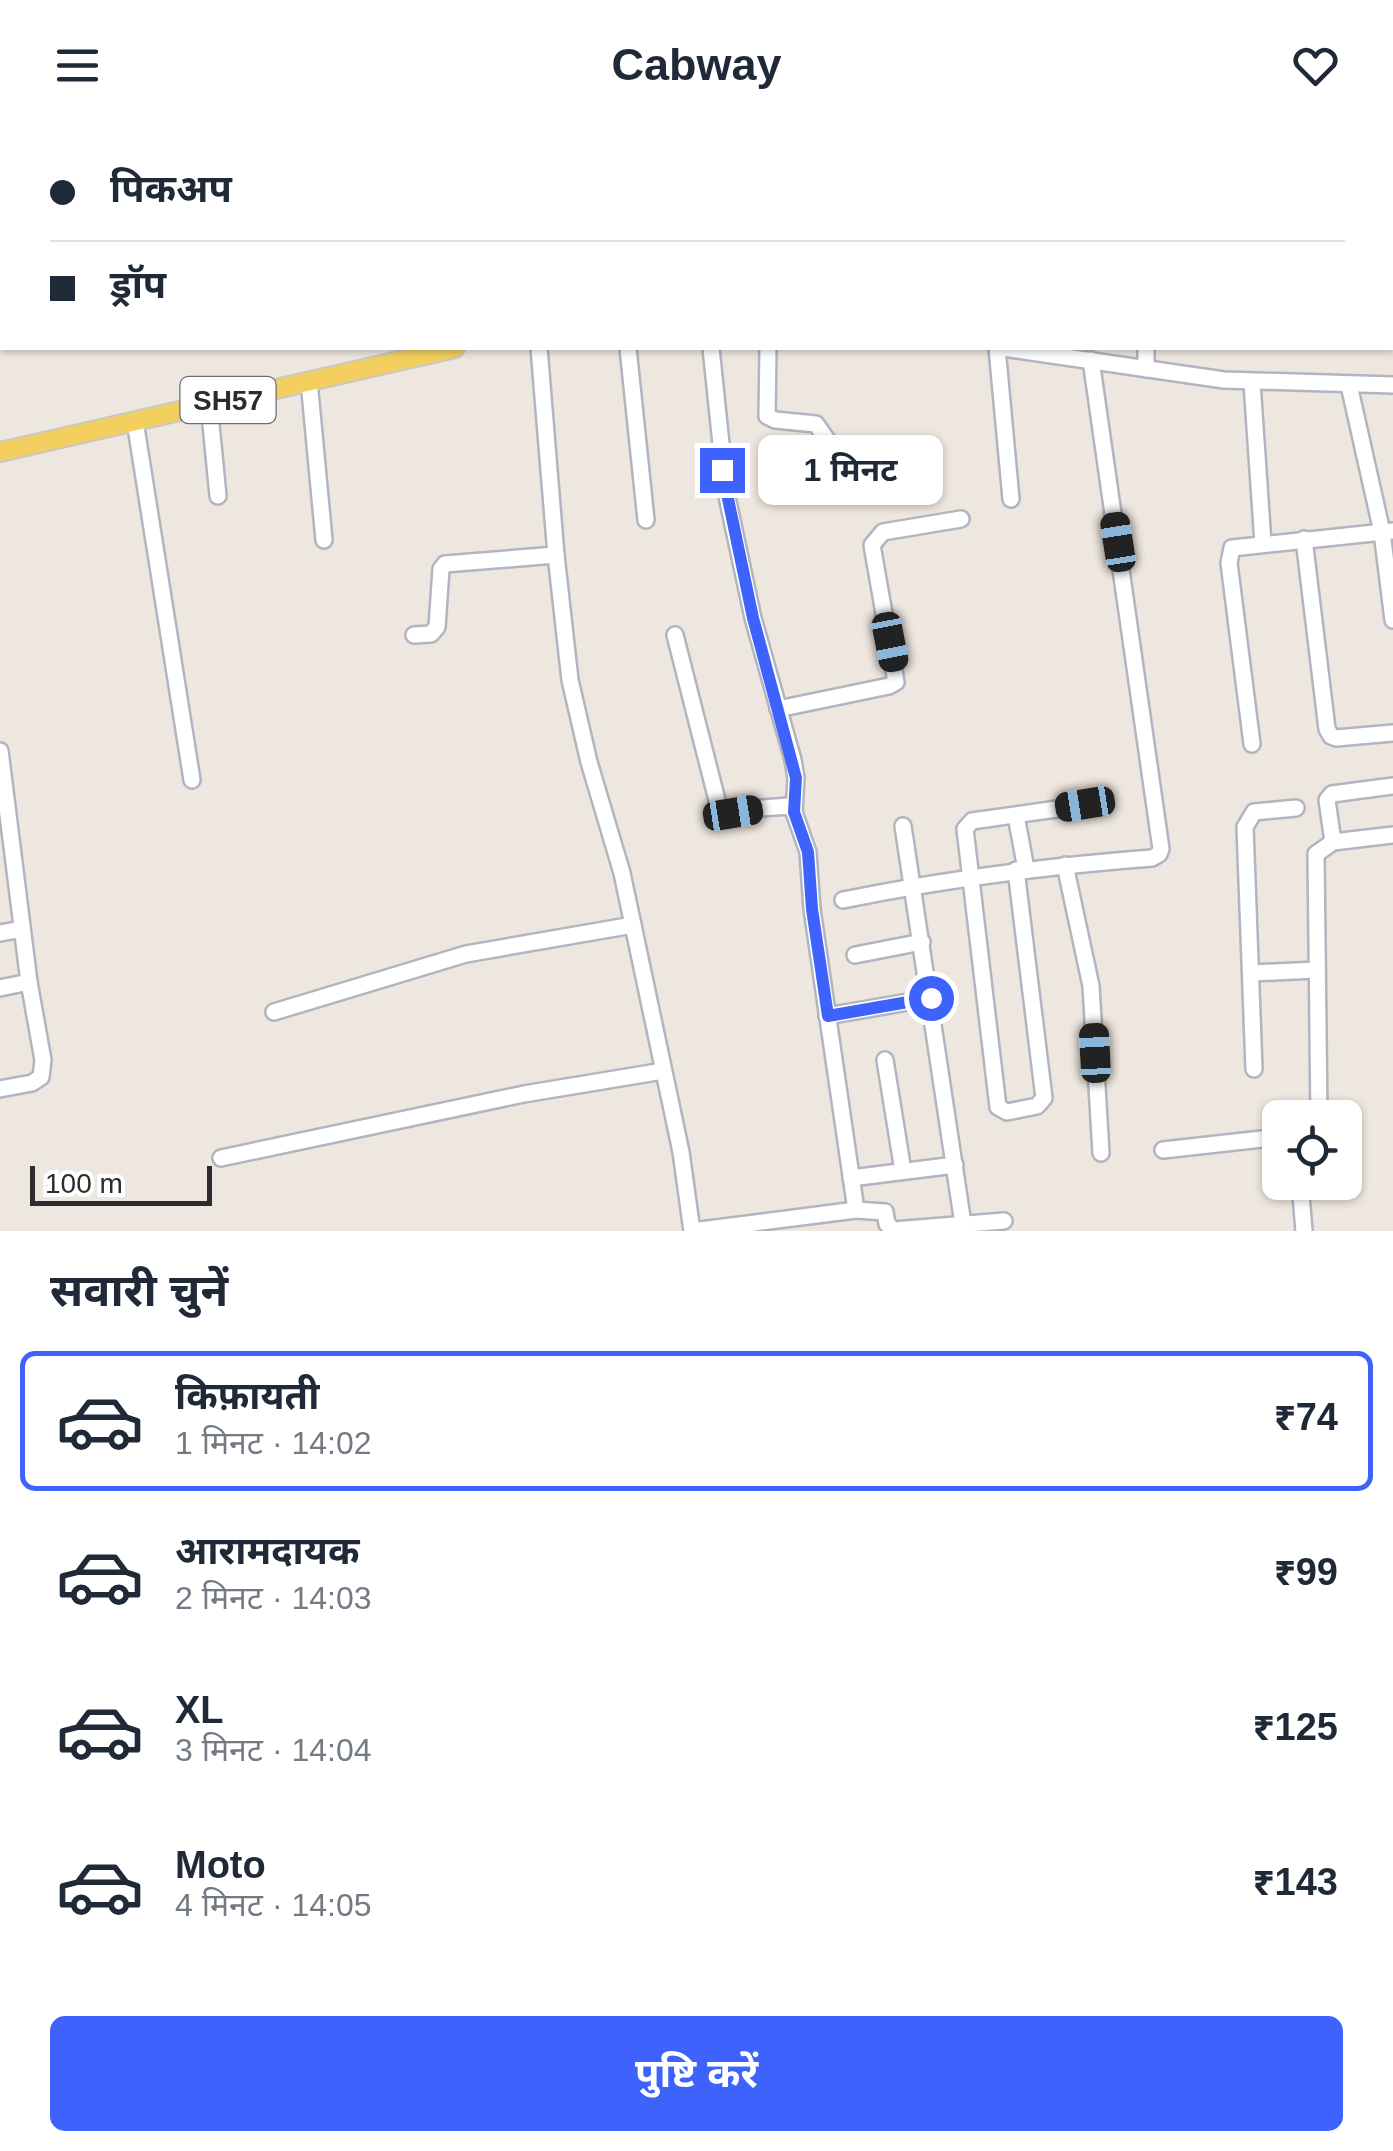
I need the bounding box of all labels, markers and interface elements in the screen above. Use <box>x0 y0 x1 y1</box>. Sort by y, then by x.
icon: menu <box>50 38 105 93</box>
icon: heart <box>1288 38 1343 93</box>
text: Cabway <box>611 39 782 90</box>
text: पिकअप <box>110 168 232 210</box>
text: ड्रॉप <box>110 264 166 306</box>
road number: SH57 <box>180 377 276 423</box>
callout: 1 मिनट <box>757 435 942 505</box>
route end <box>700 448 745 493</box>
text: 1 मिनट <box>804 452 897 488</box>
car <box>1098 510 1138 574</box>
car <box>870 610 910 674</box>
car <box>1053 784 1117 824</box>
car <box>701 793 765 833</box>
route start <box>909 976 954 1021</box>
car <box>1078 1022 1112 1084</box>
map controls <box>1262 1100 1362 1200</box>
button: locate <box>1262 1100 1362 1200</box>
scale bar <box>30 1161 212 1206</box>
text: 100 m <box>45 1168 123 1199</box>
text: सवारी चुनें <box>50 1265 228 1316</box>
text: किफ़ायती <box>175 1375 319 1417</box>
icon: car <box>55 1376 145 1466</box>
text: ₹74 <box>1274 1396 1338 1438</box>
text: 1 मिनट · 14:02 <box>175 1425 372 1461</box>
text: आरामदायक <box>175 1530 359 1572</box>
icon: car <box>55 1531 145 1621</box>
text: ₹99 <box>1274 1551 1338 1593</box>
text: 2 मिनट · 14:03 <box>175 1580 372 1616</box>
icon: car <box>55 1686 145 1776</box>
text: XL <box>175 1689 224 1731</box>
text: ₹125 <box>1253 1706 1338 1748</box>
text: 3 मिनट · 14:04 <box>175 1732 372 1768</box>
icon: car <box>55 1841 145 1931</box>
text: Moto <box>175 1844 266 1886</box>
text: ₹143 <box>1253 1861 1338 1903</box>
text: 4 मिनट · 14:05 <box>175 1887 372 1923</box>
button: पुष्टि करें <box>50 2016 1343 2131</box>

